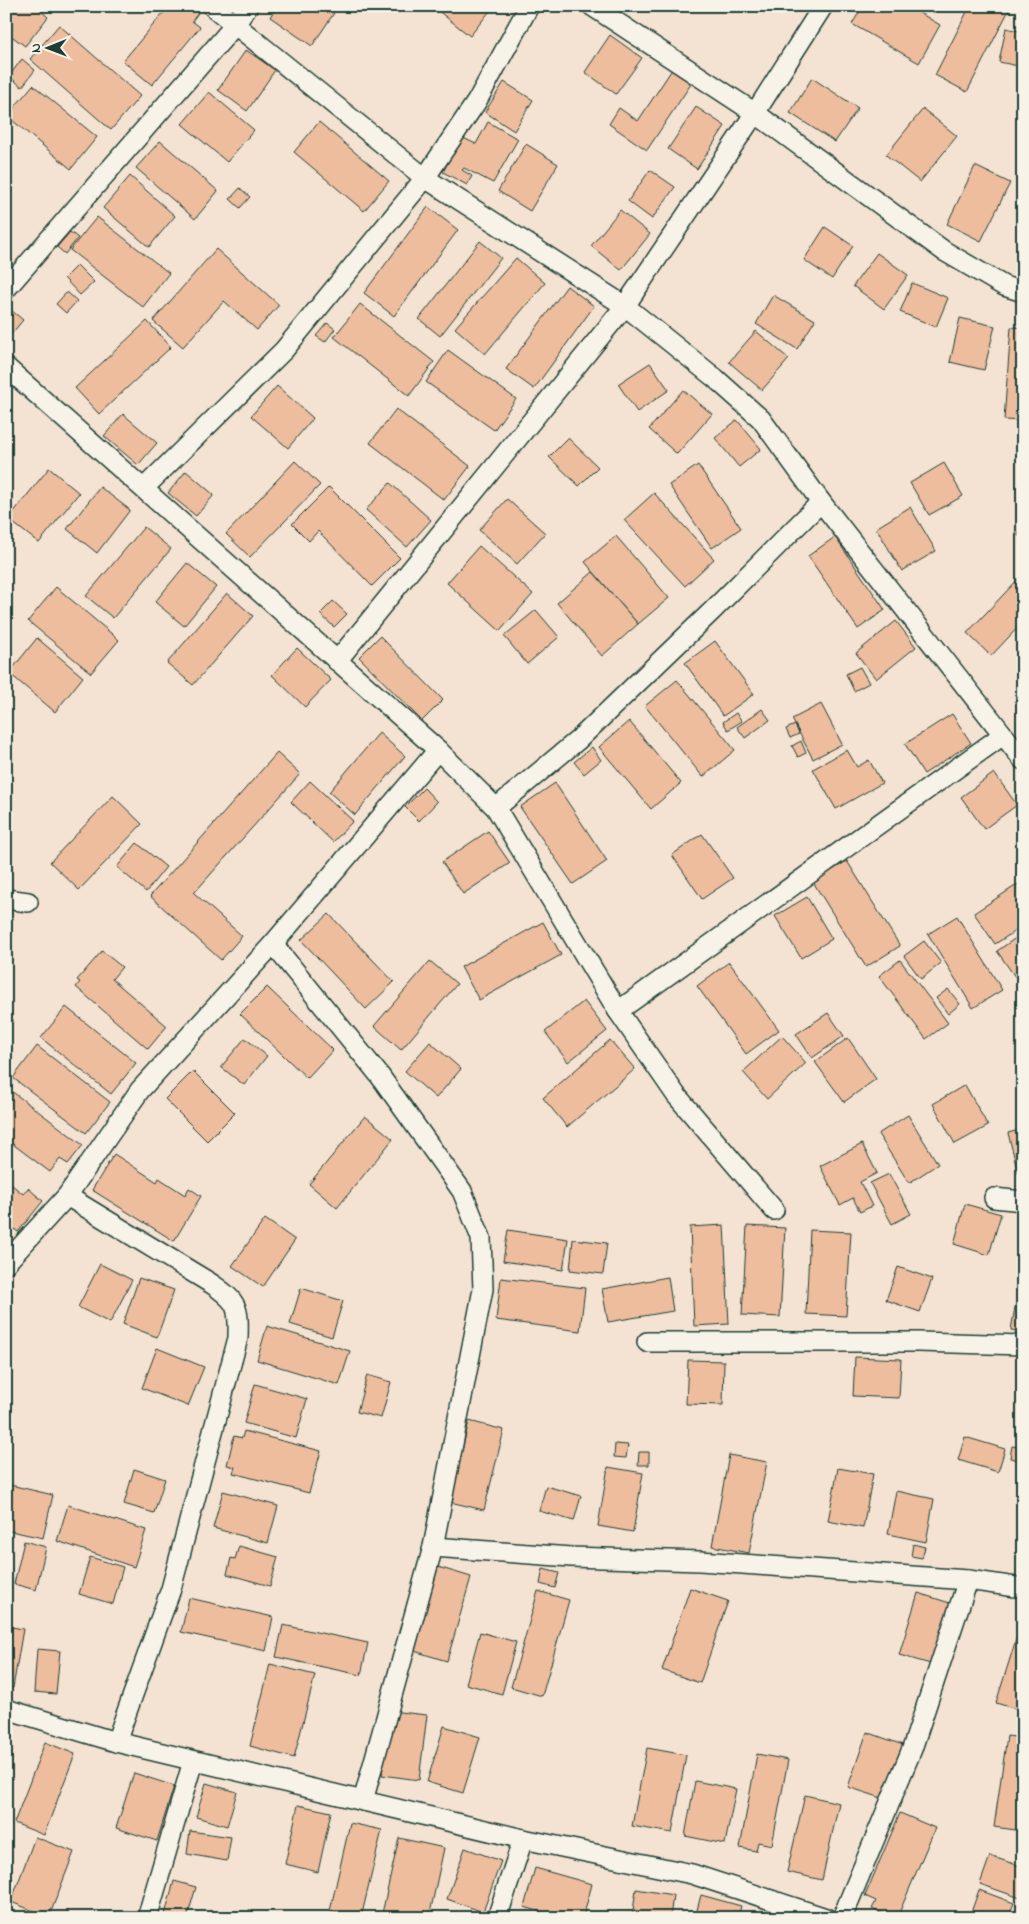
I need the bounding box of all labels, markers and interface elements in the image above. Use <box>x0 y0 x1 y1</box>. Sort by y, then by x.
north arrow <box>22 22 72 72</box>
text: N <box>26 43 47 53</box>

